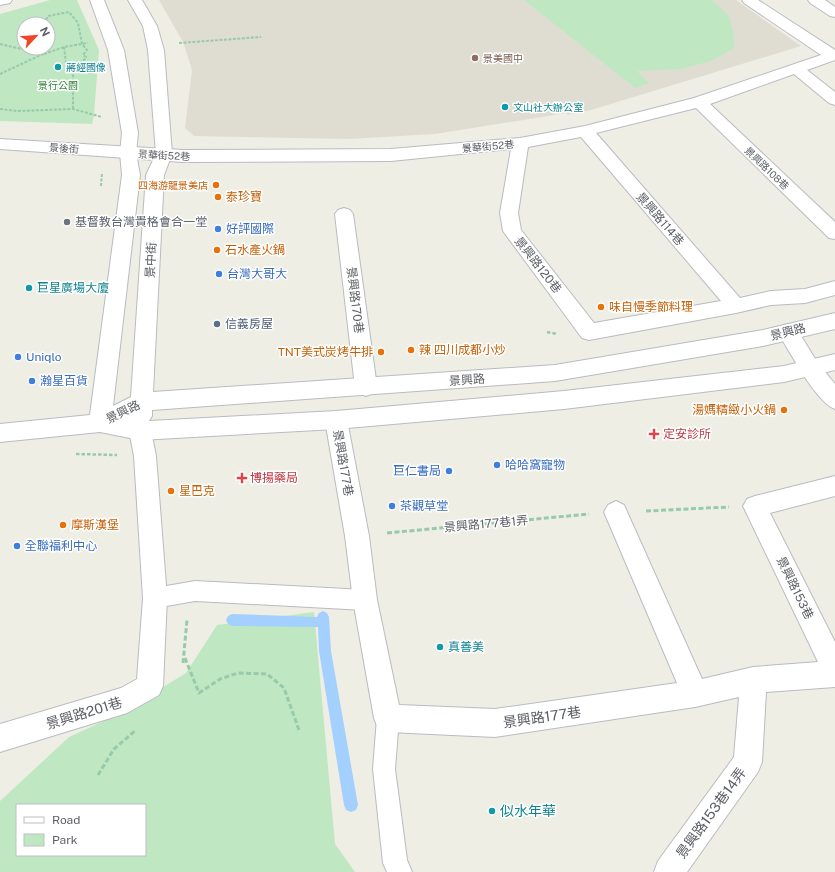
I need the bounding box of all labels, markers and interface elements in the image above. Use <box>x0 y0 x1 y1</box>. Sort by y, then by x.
north arrow <box>16 16 56 56</box>
text: N <box>38 25 52 38</box>
place label: 景美國中 <box>483 52 523 64</box>
marker: 景美國中 <box>470 53 480 63</box>
place label: 蔣經國像 <box>66 61 106 73</box>
marker: 蔣經國像 <box>53 62 63 72</box>
park label: 景行公園 <box>38 79 78 91</box>
place label: 文山社大辦公室 <box>513 101 583 113</box>
marker: 文山社大辦公室 <box>500 102 510 112</box>
street label: 景華街52巷 <box>461 138 515 154</box>
street label: 景後街 <box>49 141 79 155</box>
street label: 景興路108巷 <box>742 144 792 192</box>
street label: 景華街52巷 <box>138 148 190 162</box>
place label: 四海游龍景美店 <box>138 179 208 191</box>
marker: 四海游龍景美店 <box>211 180 221 190</box>
place label: 泰珍寶 <box>226 190 262 204</box>
street label: 景興路114巷 <box>633 190 687 248</box>
marker: 泰珍寶 <box>213 192 223 202</box>
place label: 基督教台灣貴格會合一堂 <box>75 215 207 229</box>
marker: 基督教台灣貴格會合一堂 <box>62 217 72 227</box>
place label: 好評國際 <box>226 222 274 236</box>
marker: 好評國際 <box>213 224 223 234</box>
street label: 景興路120巷 <box>512 234 564 296</box>
street label: 景中街 <box>143 242 159 278</box>
place label: 石水產火鍋 <box>225 243 285 257</box>
marker: 石水產火鍋 <box>212 245 222 255</box>
street label: 景興路170巷 <box>344 266 366 334</box>
place label: 台灣大哥大 <box>227 267 287 281</box>
marker: 台灣大哥大 <box>214 269 224 279</box>
place label: 巨星廣場大廈 <box>37 281 109 295</box>
marker: 巨星廣場大廈 <box>24 283 34 293</box>
place label: 味自慢季節料理 <box>609 300 693 314</box>
marker: 味自慢季節料理 <box>596 302 606 312</box>
place label: 信義房屋 <box>225 317 273 331</box>
marker: 信義房屋 <box>212 319 222 329</box>
street label: 景興路 <box>769 321 807 343</box>
place label: 辣 四川成都小炒 <box>419 343 506 357</box>
place label: TNT美式炭烤牛排 <box>278 345 373 359</box>
marker: 辣 四川成都小炒 <box>406 345 416 355</box>
marker: TNT美式炭烤牛排 <box>376 347 386 357</box>
place label: Uniqlo <box>26 350 62 364</box>
marker: Uniqlo <box>13 352 23 362</box>
street label: 景興路 <box>449 372 485 388</box>
place label: 瀚星百貨 <box>40 374 88 388</box>
marker: 瀚星百貨 <box>27 376 37 386</box>
street label: 景興路 <box>104 398 142 426</box>
place label: 湯媽精緻小火鍋 <box>692 403 776 417</box>
marker: 湯媽精緻小火鍋 <box>779 405 789 415</box>
place label: 定安診所 <box>663 427 711 441</box>
marker: 定安診所 <box>648 428 660 440</box>
street label: 景興路177巷 <box>330 429 356 497</box>
place label: 哈哈窩寵物 <box>505 458 565 472</box>
marker: 哈哈窩寵物 <box>492 460 502 470</box>
place label: 巨仁書局 <box>393 464 441 478</box>
marker: 巨仁書局 <box>444 466 454 476</box>
place label: 博揚藥局 <box>250 471 298 485</box>
marker: 博揚藥局 <box>237 473 247 483</box>
place label: 星巴克 <box>179 484 215 498</box>
marker: 星巴克 <box>166 486 176 496</box>
place label: 茶觀草堂 <box>400 499 448 513</box>
marker: 茶觀草堂 <box>387 501 397 511</box>
street label: 景興路177巷1弄 <box>443 513 529 535</box>
place label: 摩斯漢堡 <box>71 518 119 532</box>
marker: 摩斯漢堡 <box>58 520 68 530</box>
place label: 全聯福利中心 <box>25 539 97 553</box>
marker: 全聯福利中心 <box>12 541 22 551</box>
street label: 景興路153巷 <box>774 554 816 622</box>
place label: 真善美 <box>448 640 484 654</box>
marker: 真善美 <box>435 642 445 652</box>
street label: 景興路201巷 <box>44 694 124 732</box>
street label: 景興路177巷 <box>502 704 582 730</box>
street label: 景興路153巷14弄 <box>673 765 749 861</box>
place label: 似水年華 <box>500 803 556 819</box>
legend <box>16 804 146 856</box>
marker: 似水年華 <box>487 806 497 816</box>
text: Road <box>52 813 80 827</box>
text: Park <box>52 833 78 847</box>

